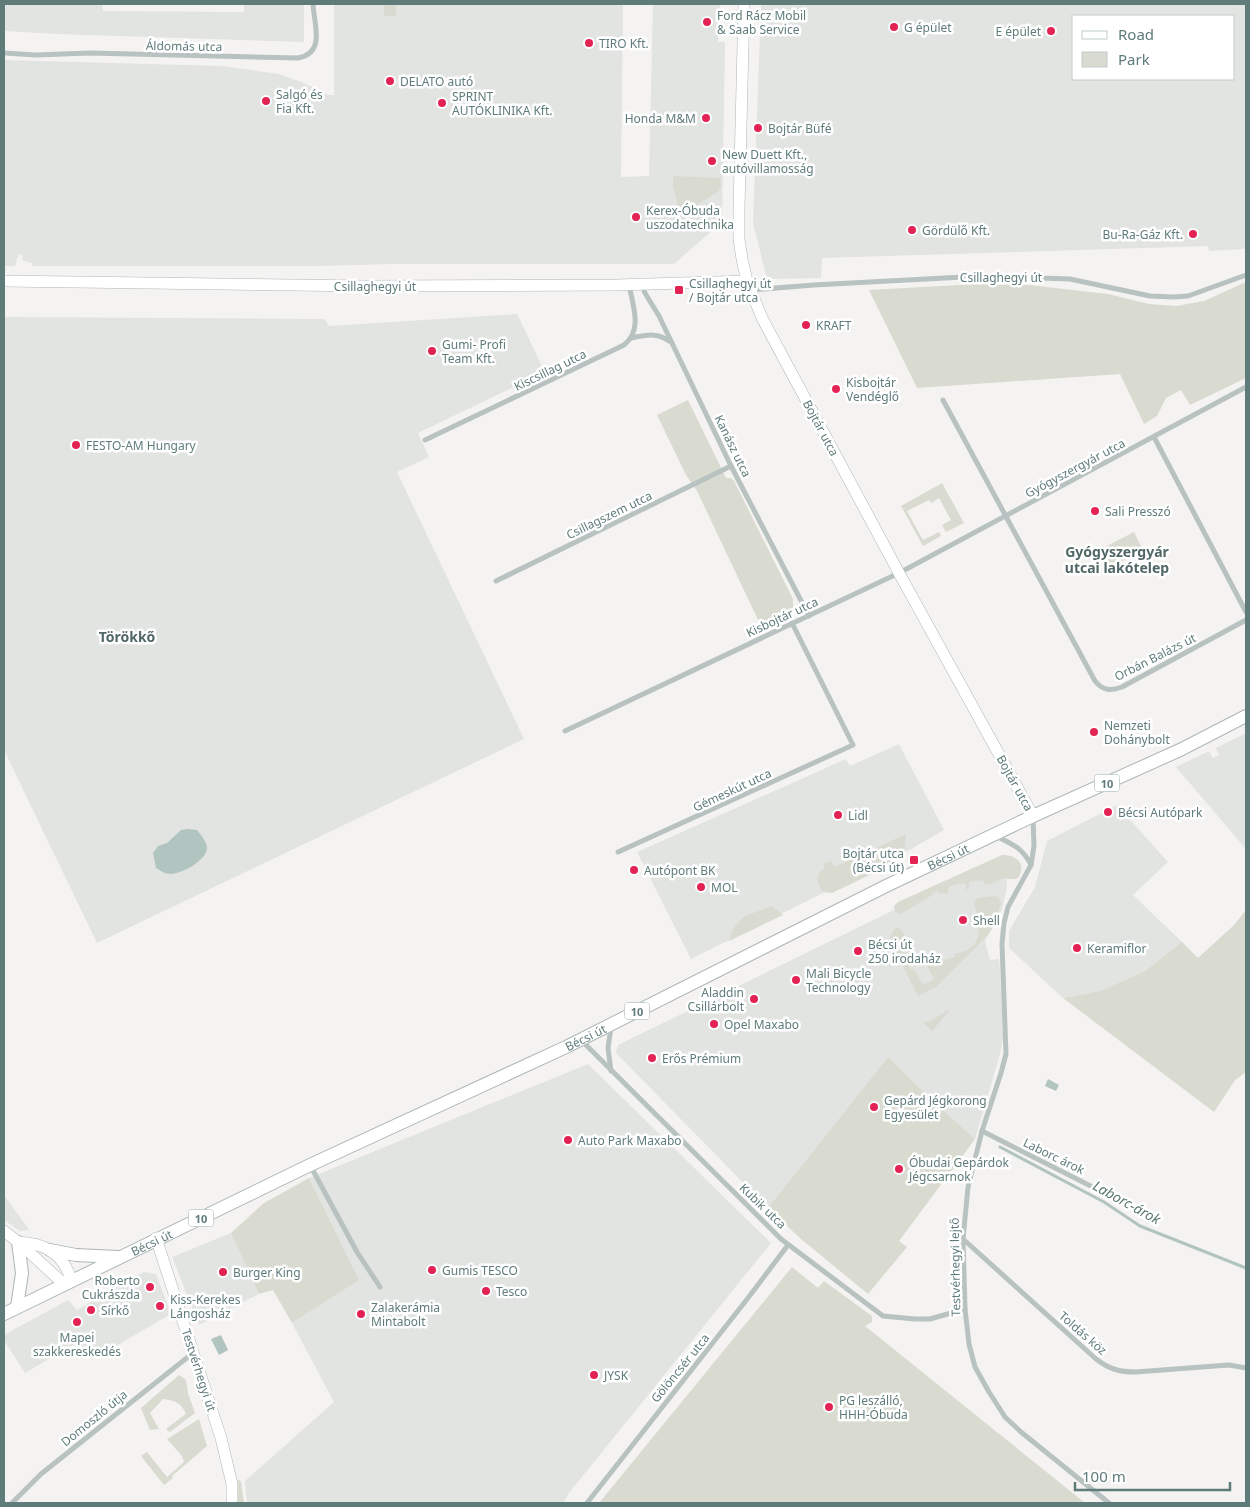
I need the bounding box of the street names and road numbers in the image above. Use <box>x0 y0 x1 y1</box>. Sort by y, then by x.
street label: Áldomás utca <box>146 37 222 55</box>
street label: Csillaghegyi út <box>960 269 1043 286</box>
street label: Csillaghegyi út <box>334 278 417 295</box>
street label: Kiscsillag utca <box>511 345 589 395</box>
street label: Bojtár utca <box>799 397 843 459</box>
street label: Kanász utca <box>711 412 755 480</box>
street label: Gyógyszergyár utca <box>1022 434 1128 502</box>
street label: Csillagszem utca <box>563 487 655 543</box>
street label: Kisbojtár utca <box>743 593 821 641</box>
street label: Orbán Balázs út <box>1111 629 1199 685</box>
street label: Bojtár utca <box>993 752 1037 814</box>
street label: Gémeskút utca <box>690 764 774 816</box>
road number: 10 <box>1094 774 1120 791</box>
street label: Bécsi út <box>924 839 972 874</box>
road number: 10 <box>624 1002 650 1019</box>
street label: Bécsi út <box>562 1019 610 1055</box>
street label: Laborc árok <box>1020 1134 1088 1178</box>
street label: Kubik utca <box>736 1179 790 1233</box>
road number: 10 <box>188 1210 214 1226</box>
street label: Testvérhegyi lejtő <box>946 1217 964 1317</box>
street label: Bécsi út <box>128 1225 176 1260</box>
street label: Toldás köz <box>1055 1307 1111 1359</box>
street label: Testvérhegyi út <box>178 1326 221 1414</box>
street label: Gölöncsér utca <box>647 1330 713 1406</box>
street label: Domoszló útja <box>57 1386 131 1450</box>

